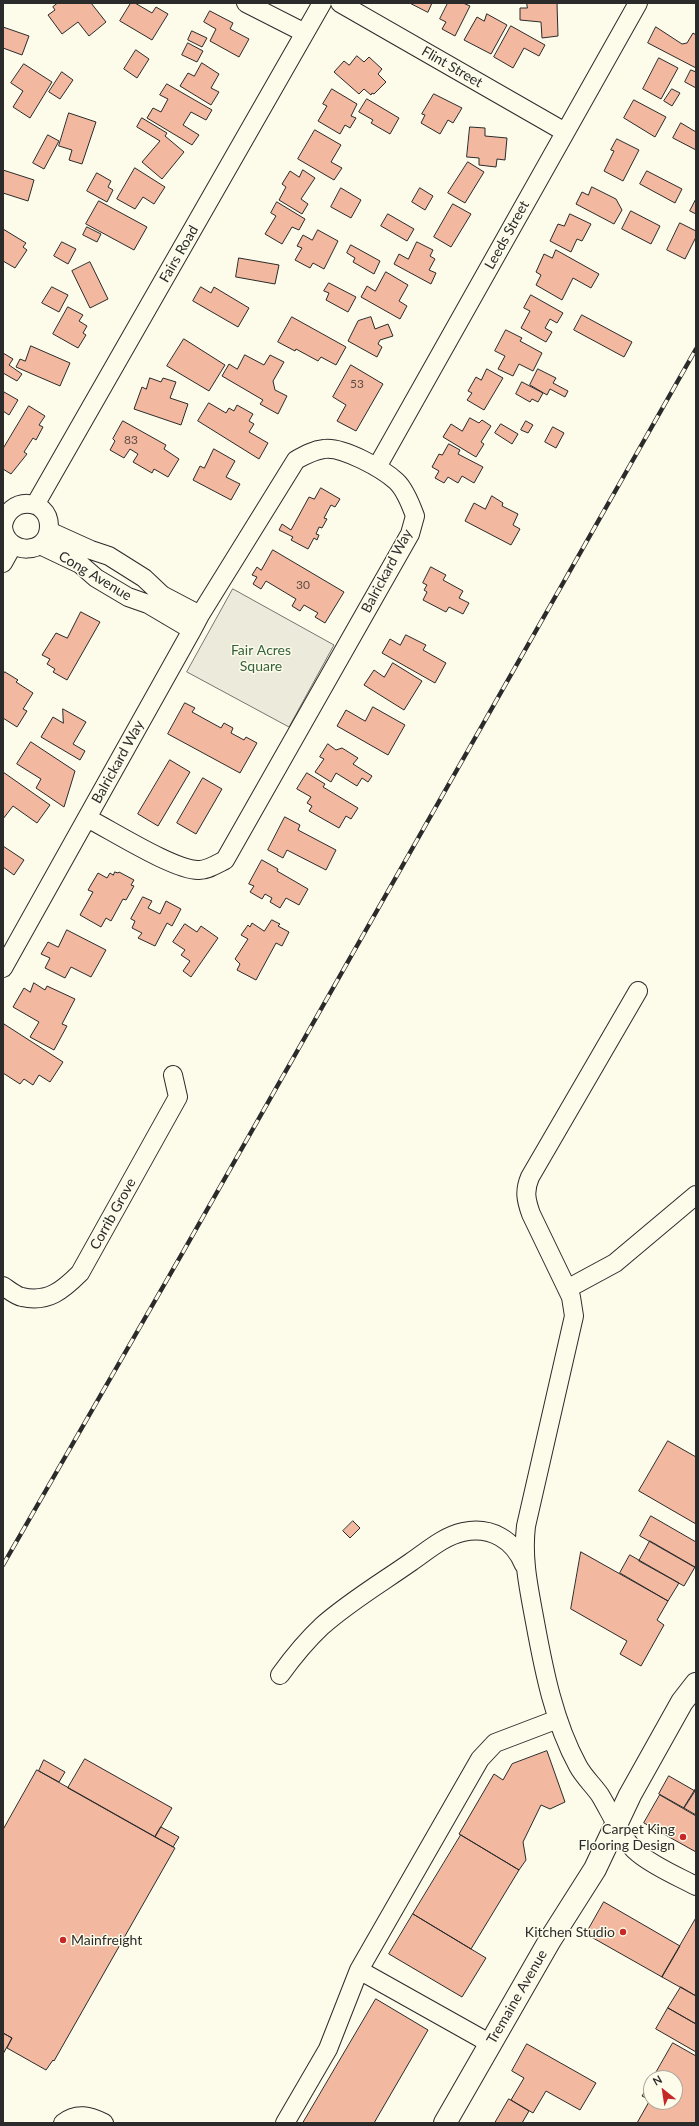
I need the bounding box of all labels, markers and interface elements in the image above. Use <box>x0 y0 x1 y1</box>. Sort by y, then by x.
street label: Flint Street <box>419 43 485 91</box>
street label: Leeds Street <box>481 198 533 272</box>
street label: Fairs Road <box>156 223 202 285</box>
house number: 53 <box>350 377 364 391</box>
house number: 83 <box>124 433 138 447</box>
street label: Balrickard Way <box>358 526 416 616</box>
street label: Cong Avenue <box>55 548 135 604</box>
house number: 30 <box>296 578 310 592</box>
park label: Fair Acres Square <box>231 642 291 674</box>
street label: Balrickard Way <box>88 718 148 806</box>
street label: Corrib Grove <box>86 1175 140 1253</box>
place label: Carpet King Flooring Design <box>578 1821 675 1854</box>
marker: Carpet King Flooring Design <box>678 1832 688 1842</box>
place label: Kitchen Studio <box>525 1924 615 1940</box>
marker: Kitchen Studio <box>618 1927 628 1937</box>
place label: Mainfreight <box>71 1932 142 1948</box>
marker: Mainfreight <box>58 1935 68 1945</box>
street label: Tremaine Avenue <box>483 1947 551 2047</box>
north arrow <box>643 2070 683 2110</box>
text: N <box>650 2072 664 2088</box>

